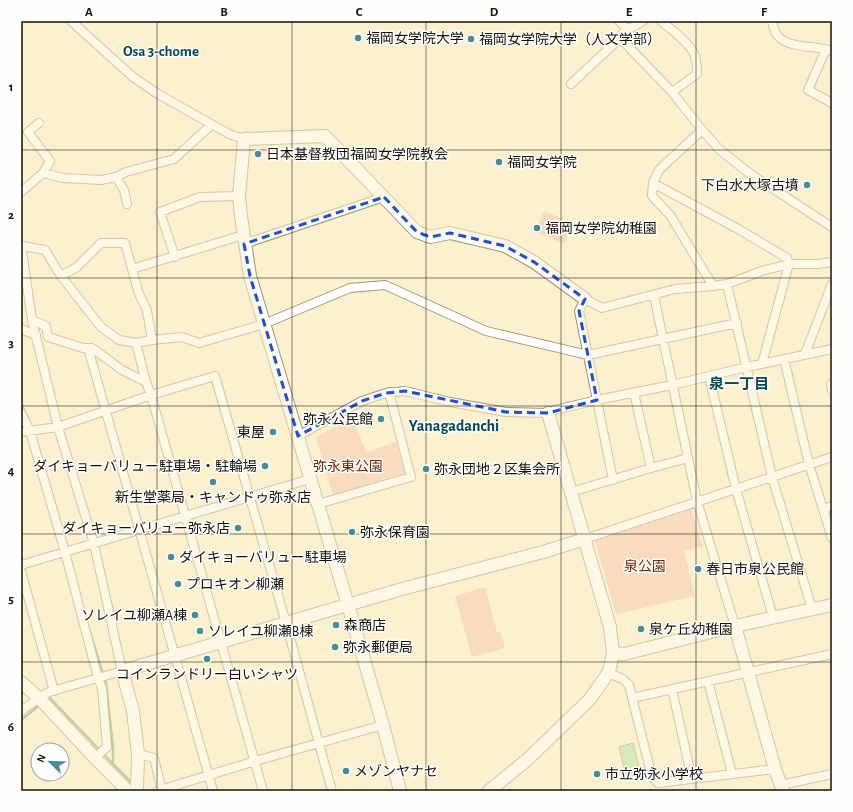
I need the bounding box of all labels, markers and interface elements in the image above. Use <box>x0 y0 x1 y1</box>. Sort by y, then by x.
text: A <box>85 6 93 19</box>
text: B <box>220 6 228 19</box>
text: C <box>356 6 363 19</box>
text: D <box>490 6 499 19</box>
text: E <box>626 6 633 19</box>
text: F <box>761 6 768 19</box>
place label: 福岡女学院大学 <box>366 31 464 46</box>
place label: 福岡女学院大学（人文学部） <box>479 32 661 47</box>
marker: 福岡女学院大学 <box>353 33 363 43</box>
marker: 福岡女学院大学（人文学部） <box>466 34 476 44</box>
district label: Osa 3-chome <box>123 44 199 59</box>
text: 1 <box>9 81 13 94</box>
place label: 日本基督教団福岡女学院教会 <box>266 147 448 162</box>
marker: 日本基督教団福岡女学院教会 <box>253 149 263 159</box>
place label: 福岡女学院 <box>507 155 577 170</box>
marker: 福岡女学院 <box>494 157 504 167</box>
place label: 下白水大塚古墳 <box>701 178 799 193</box>
marker: 下白水大塚古墳 <box>802 180 812 190</box>
text: 2 <box>8 209 14 222</box>
place label: 福岡女学院幼稚園 <box>545 221 657 236</box>
marker: 福岡女学院幼稚園 <box>532 223 542 233</box>
text: 3 <box>8 337 14 350</box>
district label: 泉一丁目 <box>709 376 769 392</box>
place label: 弥永公民館 <box>303 412 373 427</box>
marker: 弥永公民館 <box>376 414 386 424</box>
district label: Yanagadanchi <box>409 418 499 434</box>
place label: 東屋 <box>237 425 265 440</box>
marker: 東屋 <box>268 427 278 437</box>
place label: ダイキョーバリュー駐車場・駐輪場 <box>33 458 257 474</box>
park label: 弥永東公園 <box>313 459 383 474</box>
marker: ダイキョーバリュー駐車場・駐輪場 <box>260 461 270 471</box>
place label: 弥永団地２区集会所 <box>434 462 560 477</box>
marker: 弥永団地２区集会所 <box>421 464 431 474</box>
text: 4 <box>8 465 15 478</box>
marker: 新生堂薬局・キャンドゥ弥永店 <box>208 477 218 487</box>
place label: 新生堂薬局・キャンドゥ弥永店 <box>115 490 311 505</box>
place label: ダイキョーバリュー弥永店 <box>62 521 230 536</box>
marker: ダイキョーバリュー弥永店 <box>233 523 243 533</box>
place label: 弥永保育園 <box>360 525 430 540</box>
marker: 弥永保育園 <box>347 527 357 537</box>
place label: ダイキョーバリュー駐車場 <box>179 550 347 565</box>
marker: ダイキョーバリュー駐車場 <box>166 552 176 562</box>
park label: 泉公園 <box>624 558 666 574</box>
place label: 春日市泉公民館 <box>706 561 804 577</box>
marker: 春日市泉公民館 <box>693 564 703 574</box>
place label: プロキオン柳瀬 <box>186 576 284 592</box>
marker: プロキオン柳瀬 <box>173 579 183 589</box>
text: 5 <box>8 593 14 606</box>
place label: ソレイユ柳瀬A棟 <box>81 607 187 623</box>
marker: ソレイユ柳瀬A棟 <box>190 610 200 620</box>
place label: 森商店 <box>344 618 386 633</box>
marker: 森商店 <box>331 620 341 630</box>
place label: 泉ケ丘幼稚園 <box>649 621 733 637</box>
place label: ソレイユ柳瀬B棟 <box>208 623 313 639</box>
marker: 泉ケ丘幼稚園 <box>636 624 646 634</box>
marker: ソレイユ柳瀬B棟 <box>195 626 205 636</box>
place label: 弥永郵便局 <box>343 640 413 655</box>
marker: 弥永郵便局 <box>330 642 340 652</box>
marker: コインランドリー白いシャツ <box>202 654 212 664</box>
place label: コインランドリー白いシャツ <box>116 667 298 682</box>
text: 6 <box>8 721 14 734</box>
north arrow <box>30 742 70 782</box>
text: N <box>35 753 48 764</box>
place label: メゾンヤナセ <box>354 764 438 779</box>
marker: メゾンヤナセ <box>341 766 351 776</box>
place label: 市立弥永小学校 <box>605 767 703 782</box>
marker: 市立弥永小学校 <box>592 769 602 779</box>

